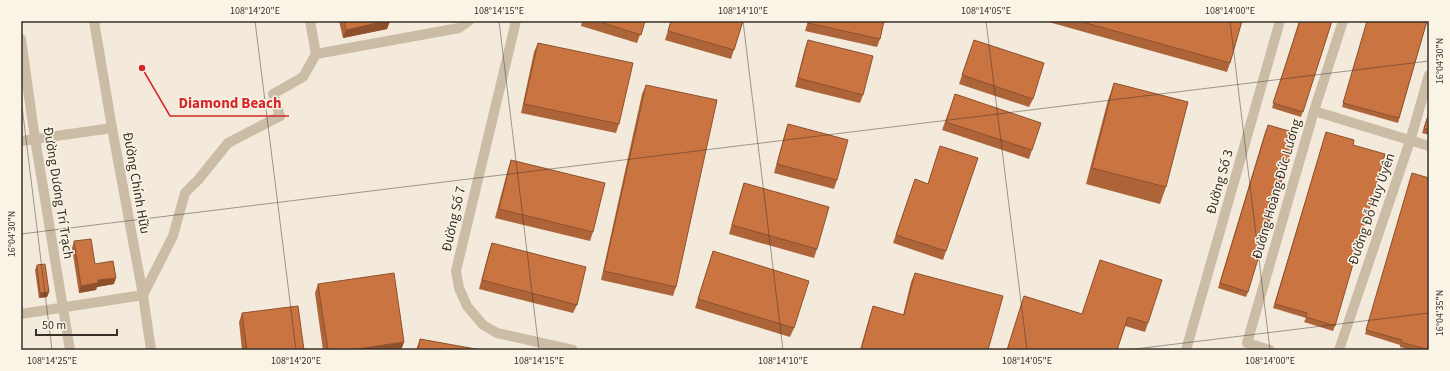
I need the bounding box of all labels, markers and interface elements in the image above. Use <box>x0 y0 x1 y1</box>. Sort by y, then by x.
text: 108°14'20"E <box>230 4 280 18</box>
text: 108°14'15"E <box>474 4 524 18</box>
text: 108°14'10"E <box>718 4 768 18</box>
text: 108°14'05"E <box>961 4 1011 18</box>
text: 108°14'00"E <box>1205 4 1255 18</box>
text: 16°04'30"N <box>1433 38 1447 84</box>
callout: Diamond Beach <box>170 89 289 116</box>
text: Diamond Beach <box>178 93 282 114</box>
street label: Đường Hoàng Đức Lương <box>1247 117 1307 261</box>
street label: Đường Dương Trí Trạch <box>38 126 78 260</box>
street label: Đường Chính Hữu <box>117 130 155 236</box>
street label: Đường Số 3 <box>1201 147 1239 217</box>
street label: Đường Đỗ Huy Uyên <box>1343 150 1401 268</box>
street label: Đường Số 7 <box>437 184 471 254</box>
text: 16°04'30"N <box>5 211 19 257</box>
text: 16°04'35"N <box>1433 290 1447 336</box>
scale bar <box>36 311 117 337</box>
text: 50 m <box>42 317 66 334</box>
text: 108°14'25"E <box>27 354 77 368</box>
text: 108°14'20"E <box>271 354 321 368</box>
text: 108°14'15"E <box>514 354 564 368</box>
text: 108°14'10"E <box>758 354 808 368</box>
text: 108°14'05"E <box>1002 354 1052 368</box>
text: 108°14'00"E <box>1245 354 1295 368</box>

